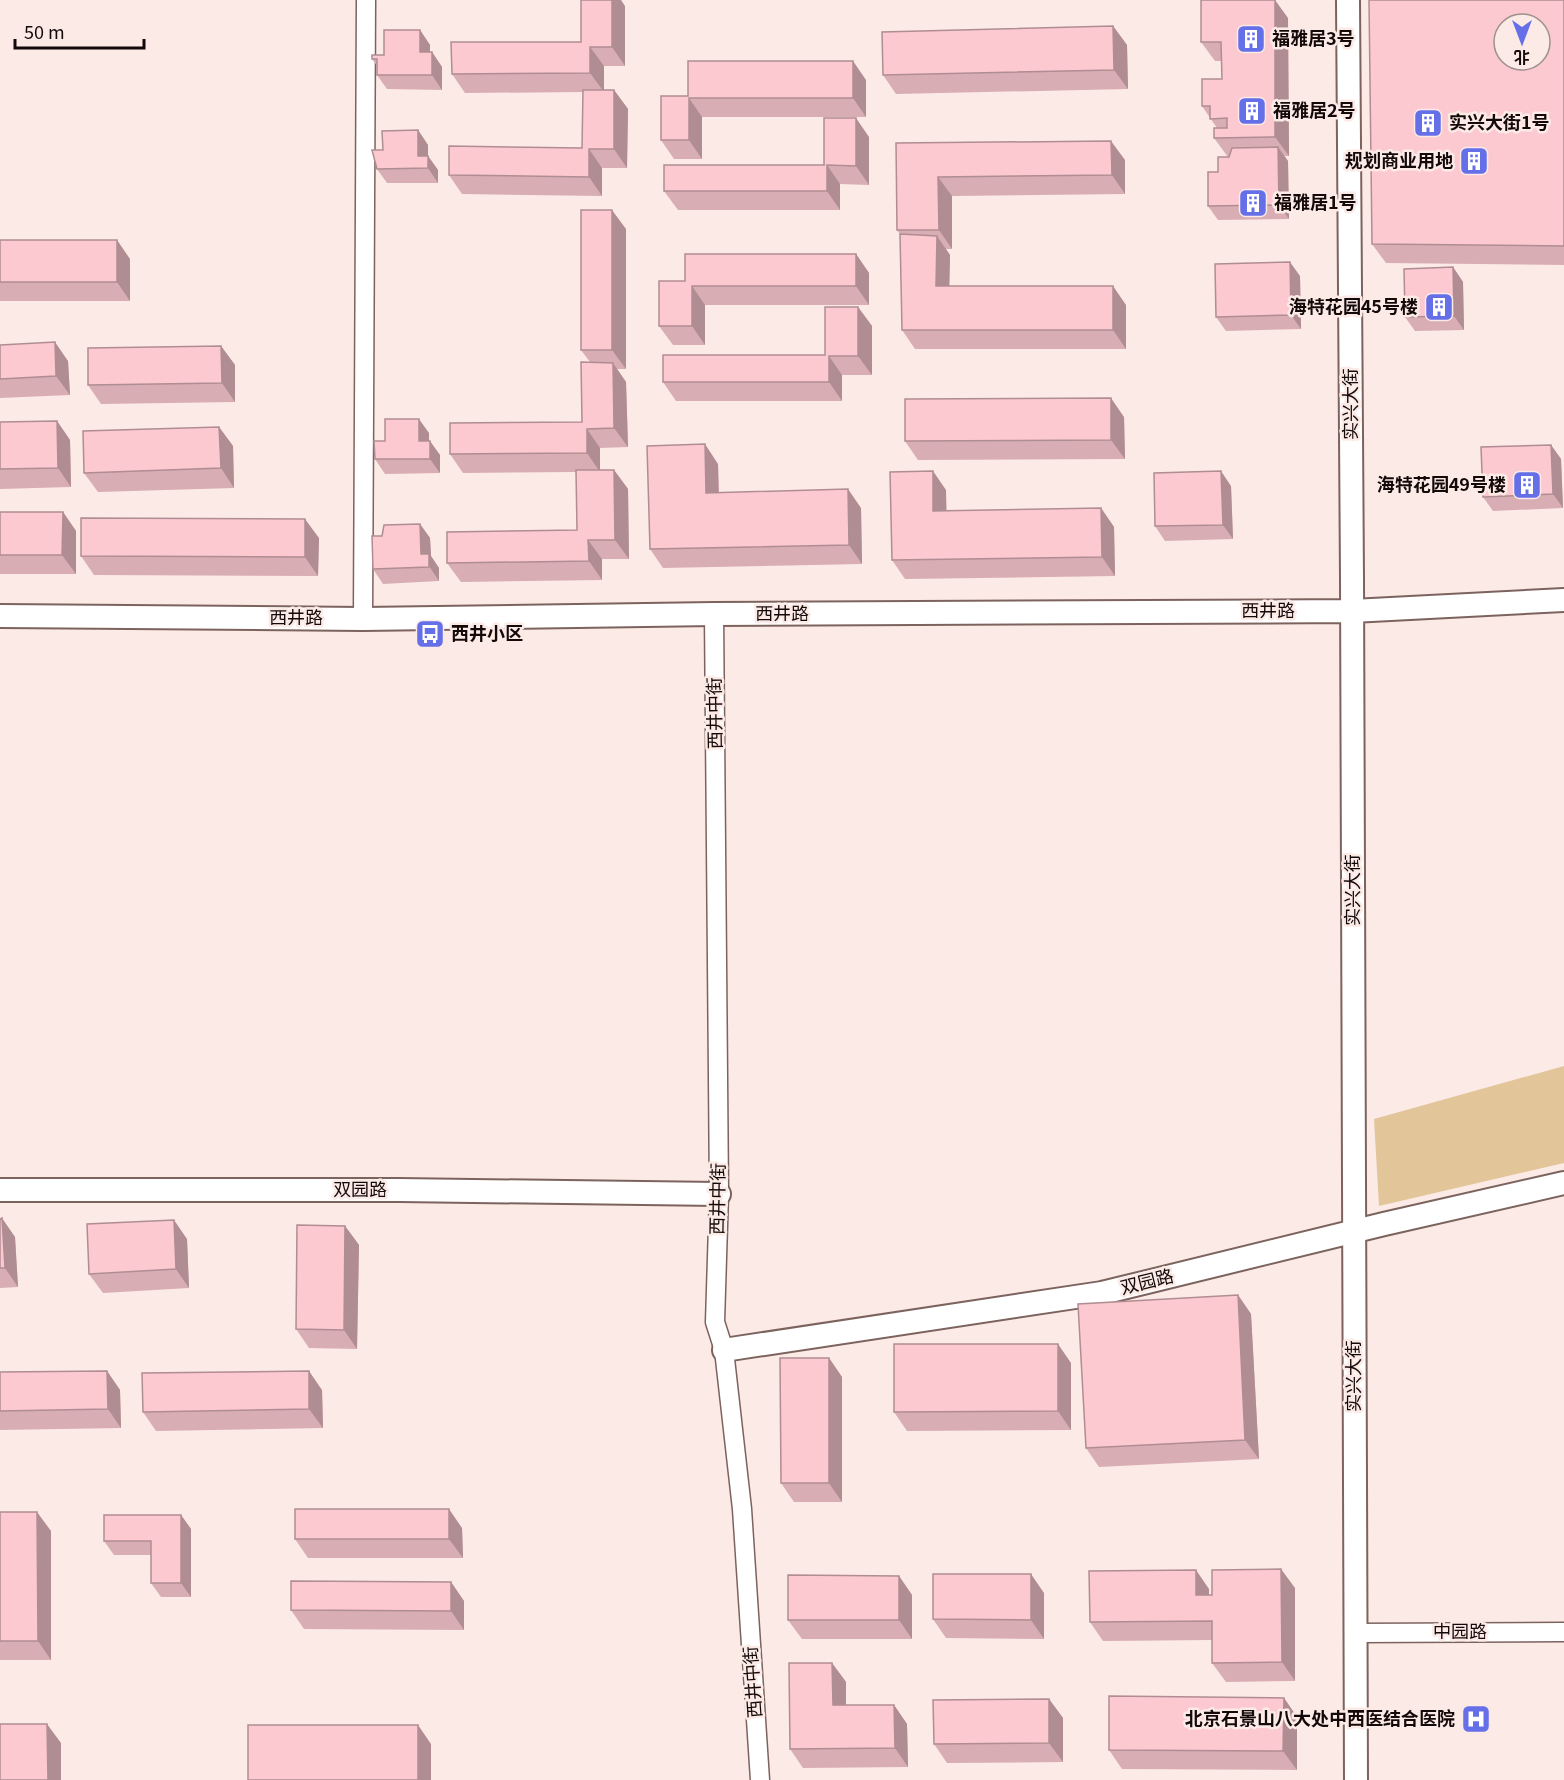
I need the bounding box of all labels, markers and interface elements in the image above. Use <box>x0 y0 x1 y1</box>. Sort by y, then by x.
scale bar <box>15 12 144 50</box>
north arrow <box>1492 12 1552 72</box>
text: 50 m <box>24 18 65 44</box>
building icon: 福雅居3号 <box>1235 23 1267 55</box>
place label: 福雅居3号 <box>1272 24 1355 50</box>
text: 北 <box>1514 46 1530 70</box>
building icon: 福雅居2号 <box>1236 95 1268 127</box>
place label: 福雅居2号 <box>1273 96 1356 122</box>
building icon: 实兴大街1号 <box>1412 107 1444 139</box>
place label: 实兴大街1号 <box>1449 108 1550 134</box>
building icon: 规划商业用地 <box>1458 145 1490 177</box>
place label: 规划商业用地 <box>1345 146 1453 172</box>
building icon: 福雅居1号 <box>1237 187 1269 219</box>
place label: 福雅居1号 <box>1274 188 1357 214</box>
building icon: 海特花园45号楼 <box>1423 291 1455 323</box>
place label: 海特花园45号楼 <box>1289 292 1418 318</box>
street label: 实兴大街 <box>1336 368 1362 440</box>
building icon: 海特花园49号楼 <box>1511 469 1543 501</box>
place label: 海特花园49号楼 <box>1377 470 1506 496</box>
street label: 西井路 <box>1241 596 1295 622</box>
street label: 西井路 <box>755 599 809 625</box>
street label: 西井路 <box>269 603 323 629</box>
bus stop icon: 西井小区 <box>414 618 446 650</box>
place label: 西井小区 <box>451 619 523 645</box>
street label: 西井中街 <box>699 677 727 749</box>
street label: 实兴大街 <box>1338 854 1364 926</box>
street label: 西井中街 <box>702 1163 730 1235</box>
street label: 双园路 <box>333 1175 387 1201</box>
street label: 双园路 <box>1117 1261 1176 1299</box>
street label: 实兴大街 <box>1339 1340 1365 1412</box>
street label: 中园路 <box>1433 1617 1487 1643</box>
street label: 西井中街 <box>736 1645 766 1719</box>
hospital icon: 北京石景山八大处中西医结合医院 <box>1460 1703 1492 1735</box>
place label: 北京石景山八大处中西医结合医院 <box>1185 1704 1455 1730</box>

